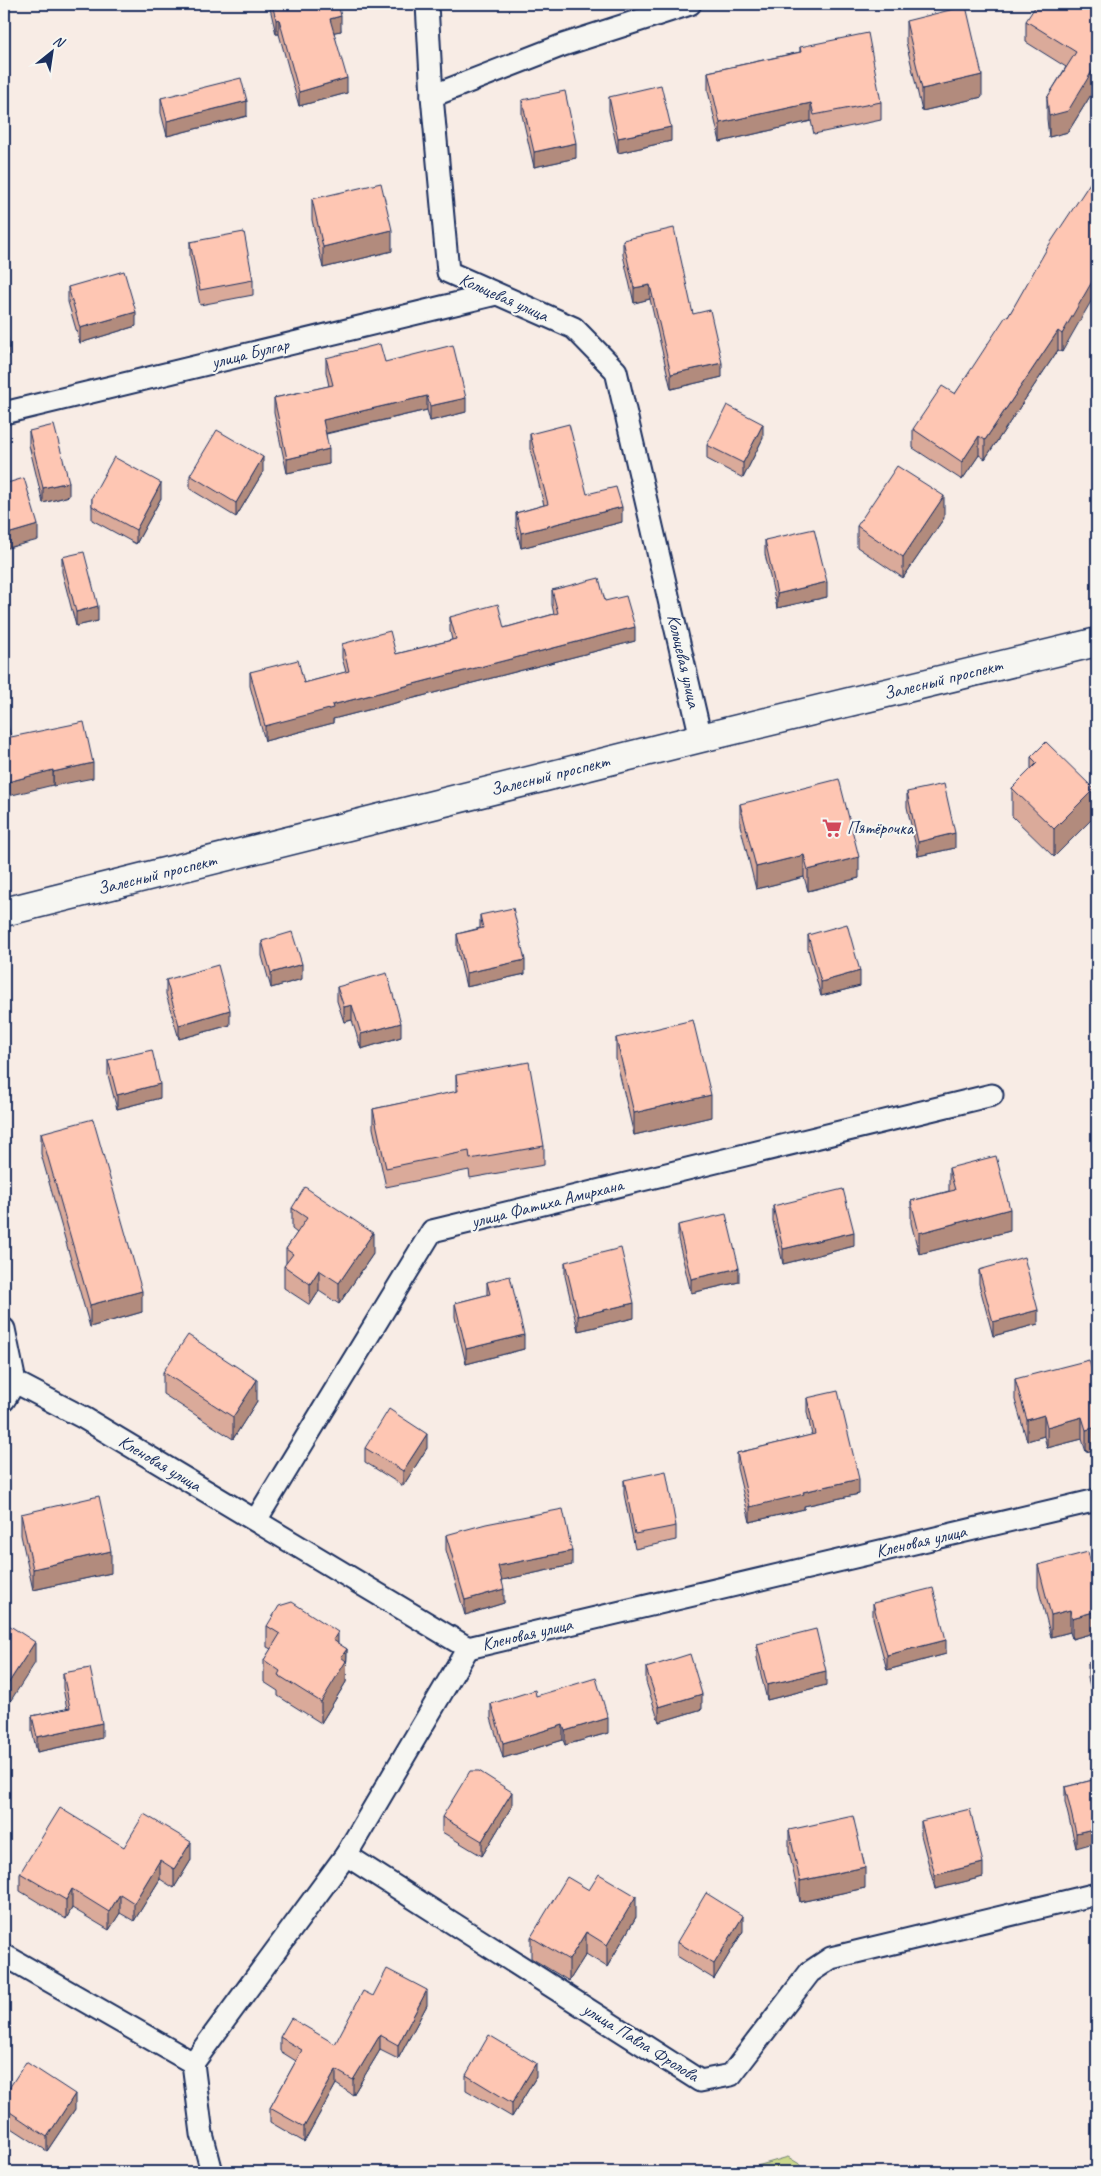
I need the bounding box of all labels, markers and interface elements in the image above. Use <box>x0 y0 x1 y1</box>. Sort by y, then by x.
north arrow <box>28 28 78 78</box>
text: N <box>50 32 68 52</box>
street label: Кольцевая улица <box>456 268 553 327</box>
street label: улица Булгар <box>208 332 292 373</box>
street label: Кольцевая улица <box>663 612 706 711</box>
street label: Залесный проспект <box>881 653 1006 704</box>
street label: Залесный проспект <box>488 749 613 800</box>
supermarket icon: Пятёрочка <box>821 817 843 839</box>
place label: Пятёрочка <box>847 817 915 839</box>
street label: Залесный проспект <box>95 848 220 899</box>
street label: улица Фатиха Амирхана <box>468 1173 627 1233</box>
street label: Кленовая улица <box>115 1430 206 1497</box>
street label: Кленовая улица <box>874 1520 969 1562</box>
street label: Кленовая улица <box>480 1613 575 1655</box>
street label: улица Павла Фролова <box>578 1997 704 2087</box>

